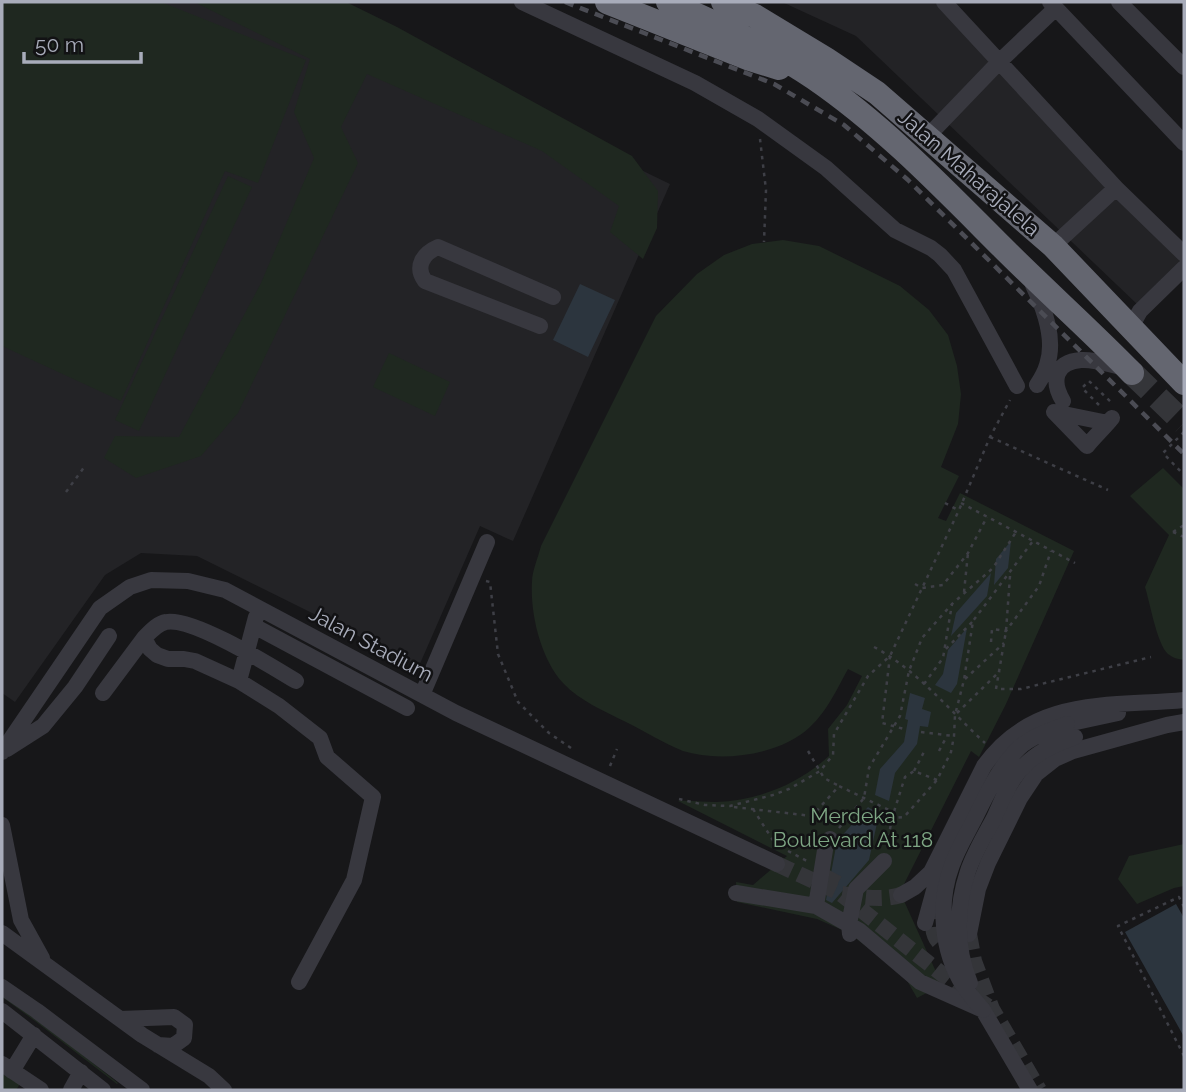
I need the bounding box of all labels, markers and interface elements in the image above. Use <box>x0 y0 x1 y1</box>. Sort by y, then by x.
scale bar <box>24 21 142 65</box>
text: 50 m <box>35 32 84 57</box>
street label: Jalan Maharajalela <box>893 104 1045 241</box>
street label: Jalan Stadium <box>305 600 437 687</box>
park label: Merdeka Boulevard At 118 <box>773 803 933 852</box>

